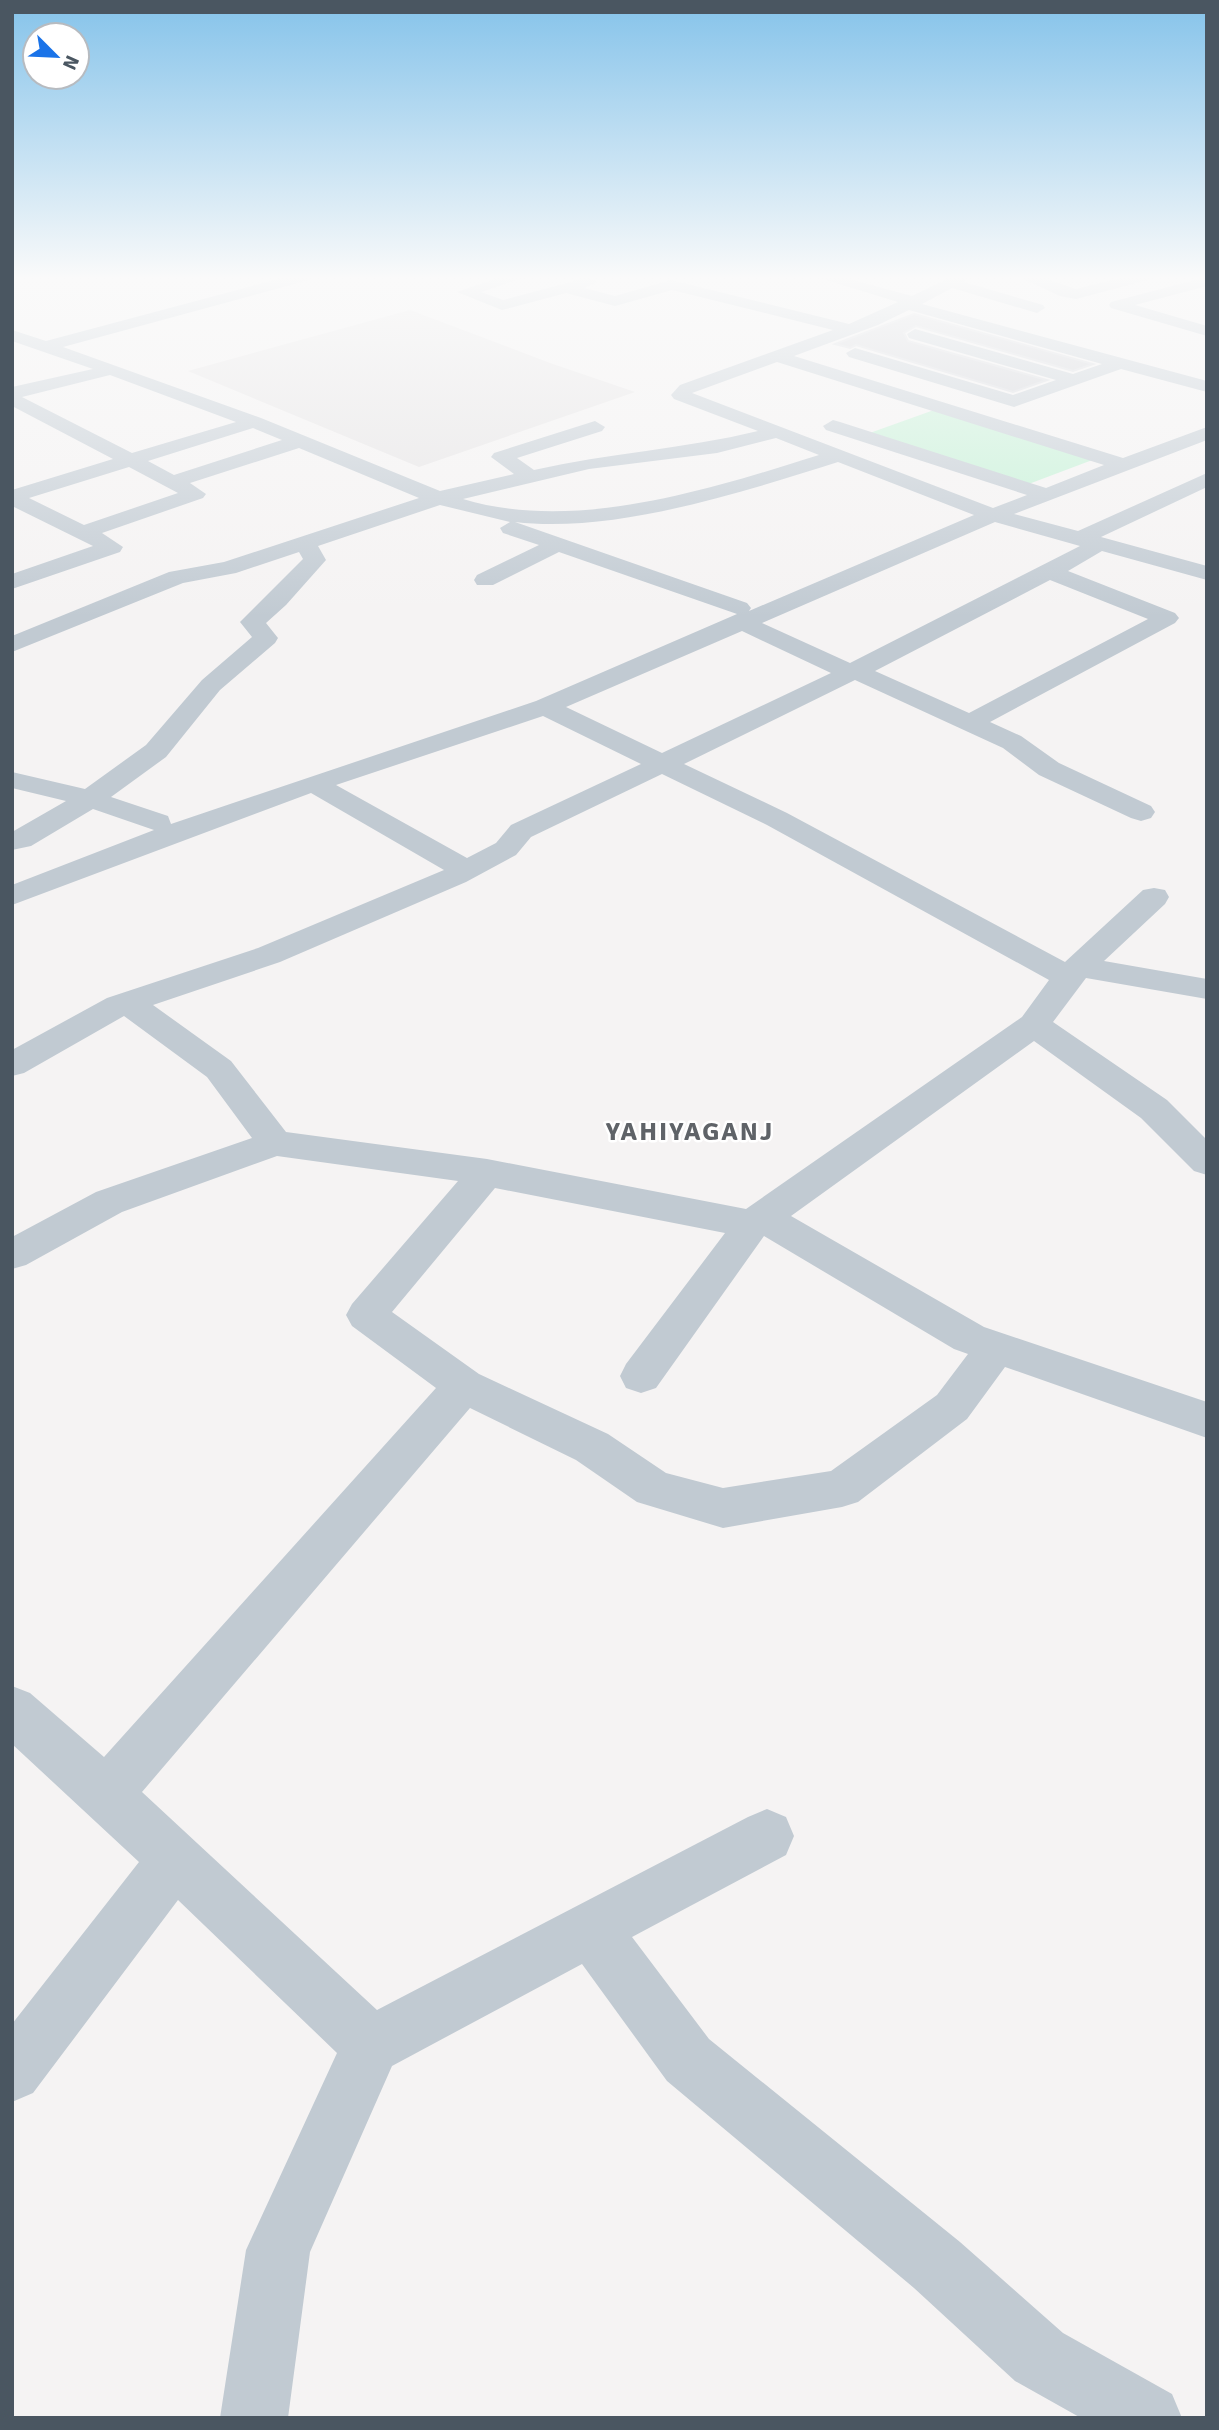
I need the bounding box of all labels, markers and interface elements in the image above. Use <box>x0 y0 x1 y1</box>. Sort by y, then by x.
north arrow <box>21 21 91 91</box>
text: N <box>57 52 84 73</box>
district label: YAHIYAGANJ <box>605 1116 774 1148</box>

